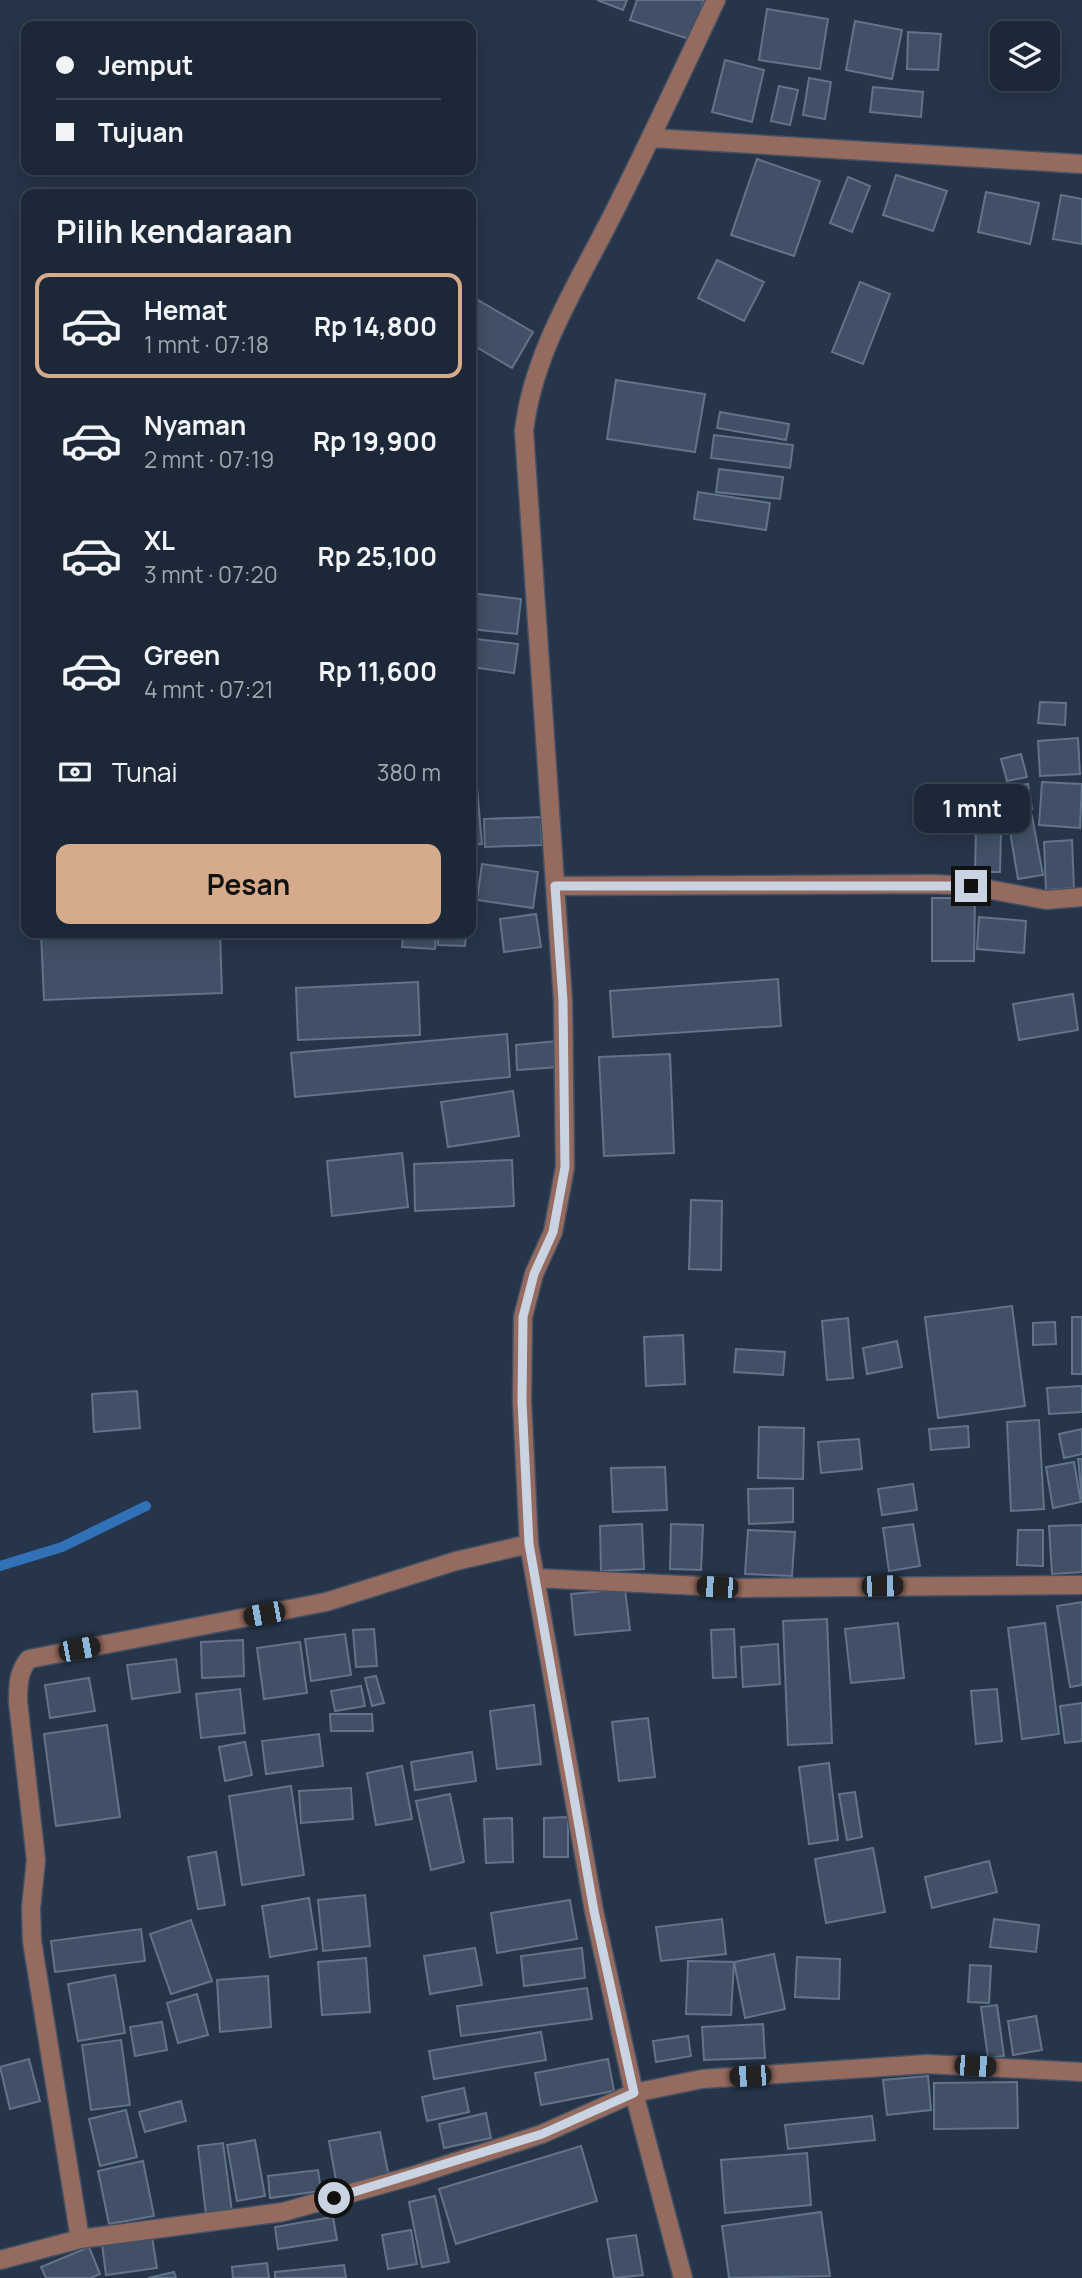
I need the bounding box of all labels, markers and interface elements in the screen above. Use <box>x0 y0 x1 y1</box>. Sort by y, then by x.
map controls <box>990 21 1060 91</box>
button: layers <box>990 21 1060 91</box>
text: Jemput <box>98 47 193 83</box>
text: Tujuan <box>98 114 184 150</box>
text: Pilih kendaraan <box>56 209 293 253</box>
text: Hemat <box>144 292 228 328</box>
icon: car <box>60 294 123 357</box>
text: Rp 14,800 <box>314 308 437 344</box>
text: 1 mnt · 07:18 <box>144 328 269 360</box>
text: Nyaman <box>144 407 246 443</box>
icon: car <box>60 409 123 472</box>
text: Rp 19,900 <box>313 423 437 459</box>
text: 2 mnt · 07:19 <box>144 443 274 475</box>
text: XL <box>144 522 175 558</box>
icon: car <box>60 524 123 587</box>
text: Rp 25,100 <box>318 538 437 574</box>
text: 3 mnt · 07:20 <box>144 558 278 590</box>
text: Green <box>144 637 220 673</box>
icon: car <box>60 639 123 702</box>
text: Rp 11,600 <box>319 653 437 689</box>
text: 4 mnt · 07:21 <box>144 673 273 705</box>
icon: cash <box>56 753 94 791</box>
text: Tunai <box>112 754 178 790</box>
text: 380 m <box>377 756 441 788</box>
callout: 1 mnt <box>913 784 1029 834</box>
text: 1 mnt <box>942 792 1002 824</box>
button: Pesan <box>56 844 441 924</box>
route end <box>955 870 987 902</box>
car <box>696 1575 739 1599</box>
car <box>861 1575 904 1597</box>
car <box>242 1600 287 1628</box>
car <box>57 1635 102 1663</box>
car <box>954 2054 997 2078</box>
car <box>729 2064 772 2088</box>
route start <box>318 2182 350 2214</box>

